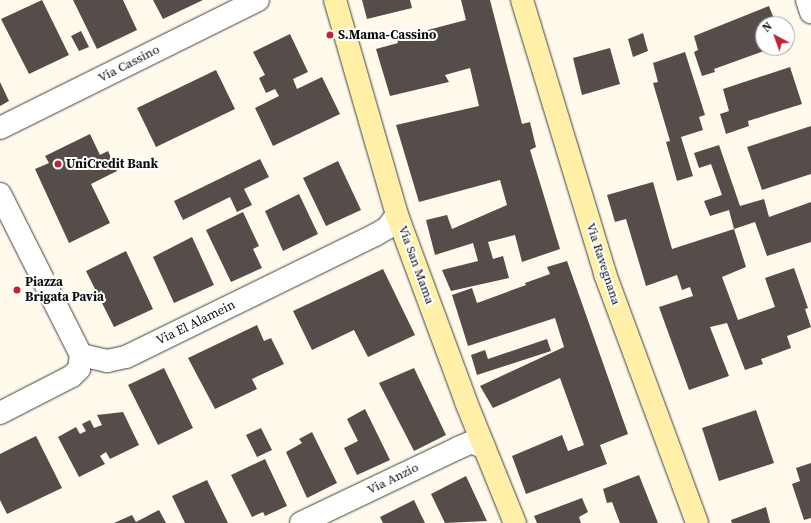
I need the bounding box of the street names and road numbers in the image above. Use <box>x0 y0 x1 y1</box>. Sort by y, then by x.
street label: Via Cassino <box>96 42 162 86</box>
street label: Via Ravegnana <box>582 221 624 307</box>
street label: Via San Mama <box>395 224 437 306</box>
street label: Via El Alamein <box>154 297 238 349</box>
street label: Via Anzio <box>365 460 421 498</box>

